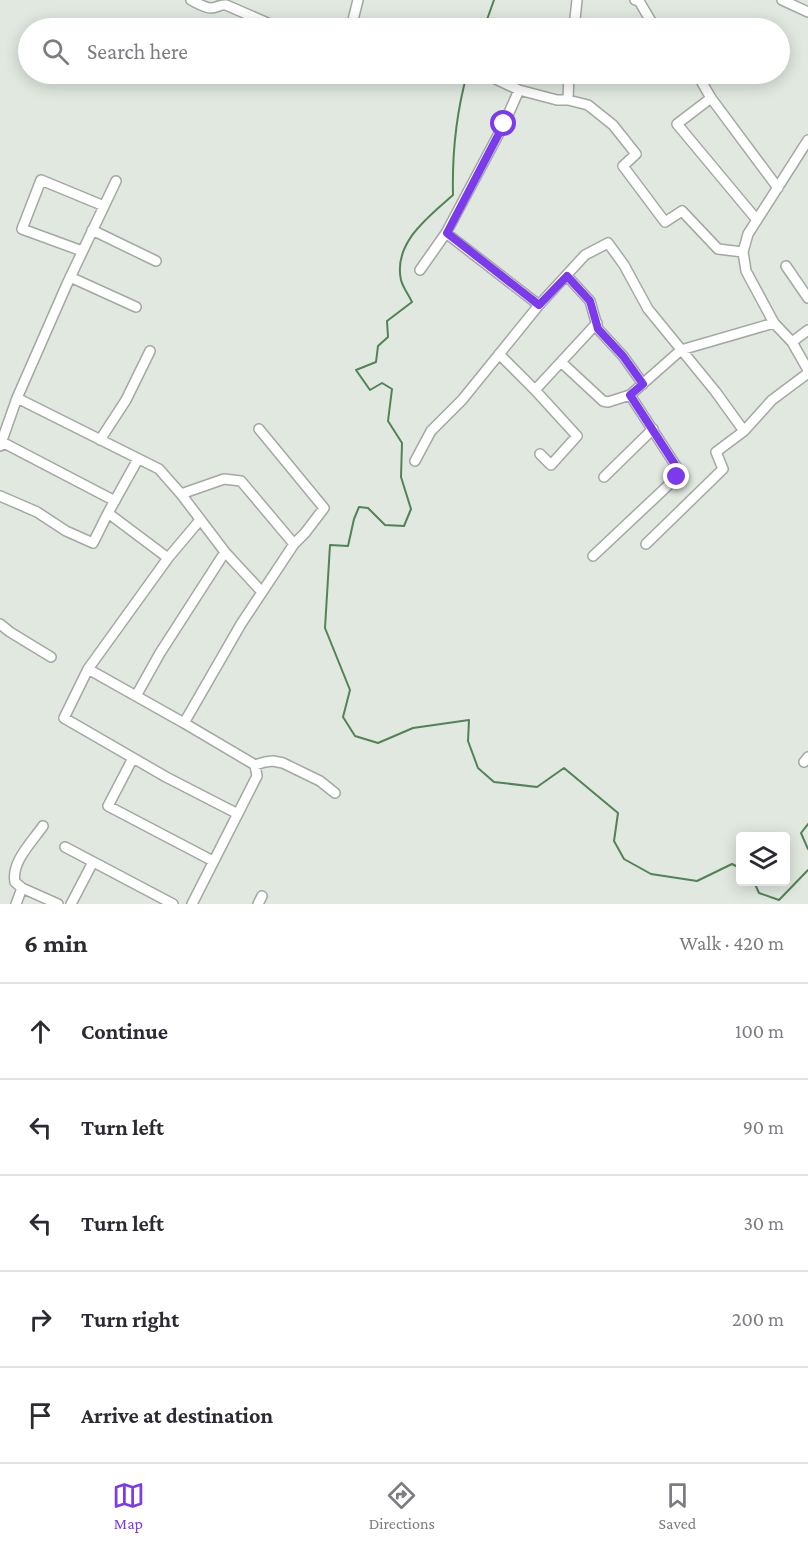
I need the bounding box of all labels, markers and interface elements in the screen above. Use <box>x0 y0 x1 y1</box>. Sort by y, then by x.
search box <box>18 18 790 84</box>
icon: search <box>39 35 72 68</box>
text: Search here <box>87 39 188 64</box>
route start <box>490 110 516 136</box>
route end <box>663 463 689 489</box>
map controls <box>736 832 790 886</box>
button: layers <box>736 832 790 886</box>
text: 6 min <box>24 929 88 958</box>
text: Walk · 420 m <box>679 932 784 954</box>
icon: ahead <box>24 1015 57 1048</box>
text: Continue <box>81 1019 168 1044</box>
text: 100 m <box>735 1020 784 1042</box>
icon: left <box>24 1111 57 1144</box>
text: Turn left <box>81 1115 164 1140</box>
text: 90 m <box>743 1116 784 1138</box>
icon: left <box>24 1207 57 1240</box>
text: Turn left <box>81 1211 164 1236</box>
text: 30 m <box>743 1212 784 1234</box>
icon: right <box>24 1303 57 1336</box>
text: Turn right <box>81 1307 179 1332</box>
text: 200 m <box>732 1308 784 1330</box>
icon: arrive <box>24 1399 57 1432</box>
text: Arrive at destination <box>81 1403 273 1428</box>
tab: Map <box>112 1479 145 1532</box>
tab: Directions <box>369 1479 435 1532</box>
tab: Saved <box>659 1479 696 1532</box>

